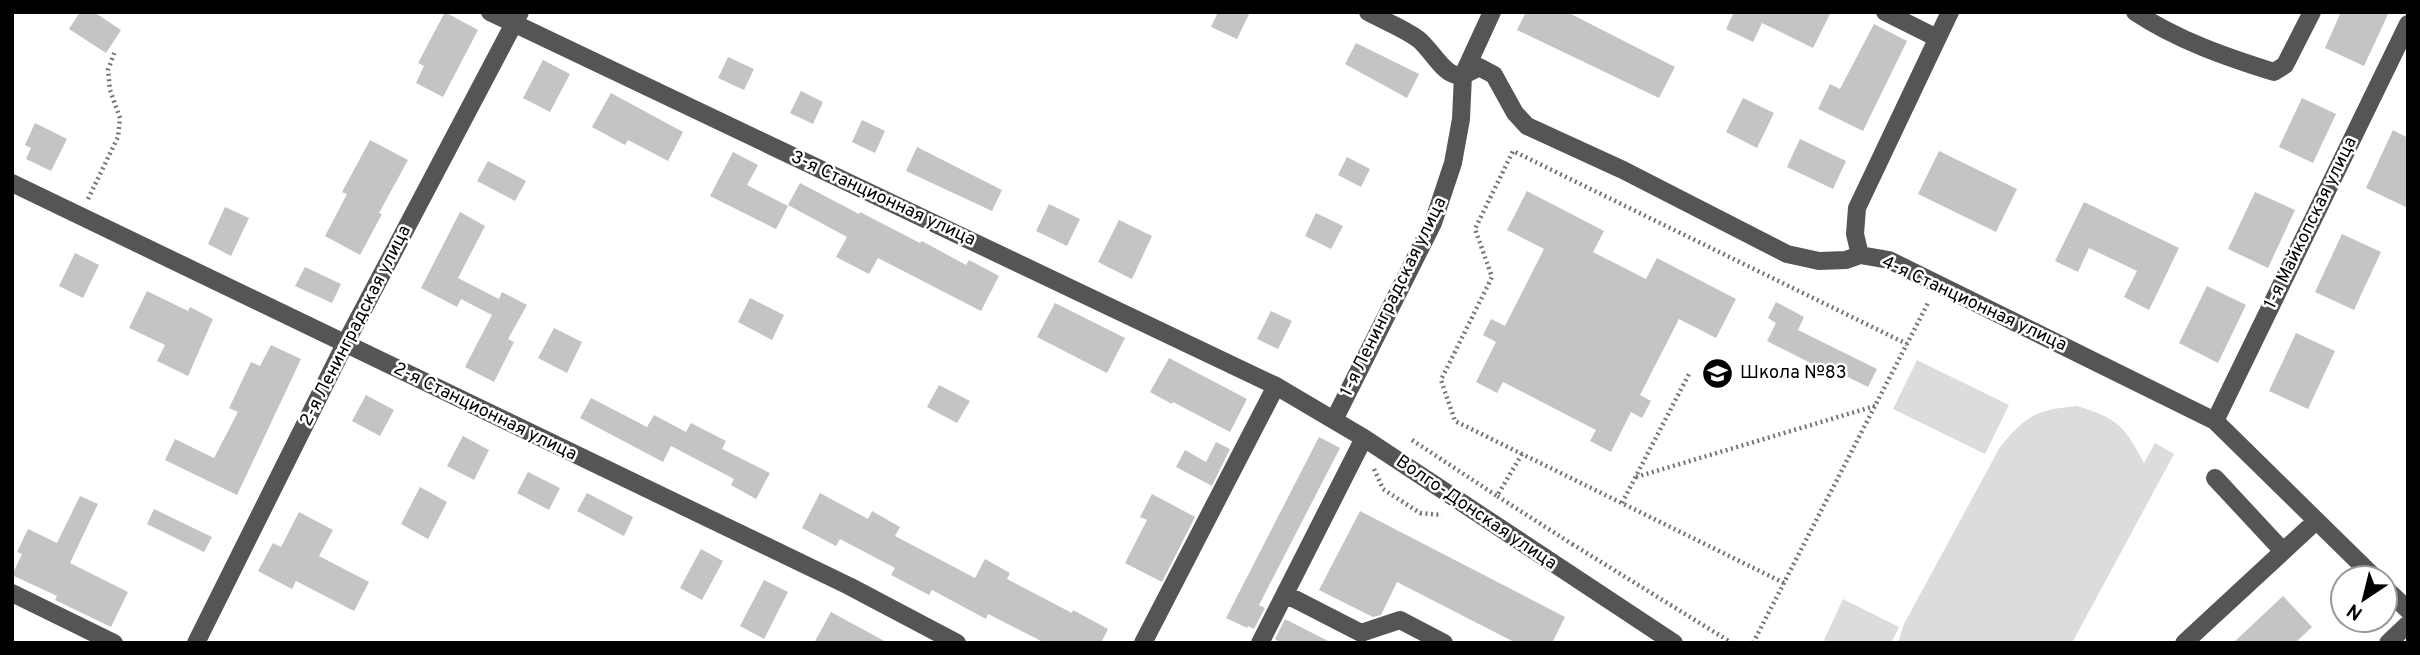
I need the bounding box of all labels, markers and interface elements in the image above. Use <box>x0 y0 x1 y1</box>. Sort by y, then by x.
street label: 1-я Майкопская улица <box>2259 133 2363 313</box>
street label: 3-я Станционная улица <box>787 146 979 252</box>
street label: 1-я Ленинградская улица <box>1336 193 1452 401</box>
street label: 2-я Ленинградская улица <box>295 222 417 430</box>
street label: 4-я Станционная улица <box>1878 251 2070 357</box>
school or university icon: Школа №83 <box>1700 356 1734 390</box>
street label: 2-я Станционная улица <box>389 357 581 467</box>
place label: Школа №83 <box>1740 362 1847 385</box>
street label: Волго-Донская улица <box>1391 450 1561 576</box>
north arrow <box>2329 564 2399 634</box>
text: N <box>2343 598 2368 625</box>

